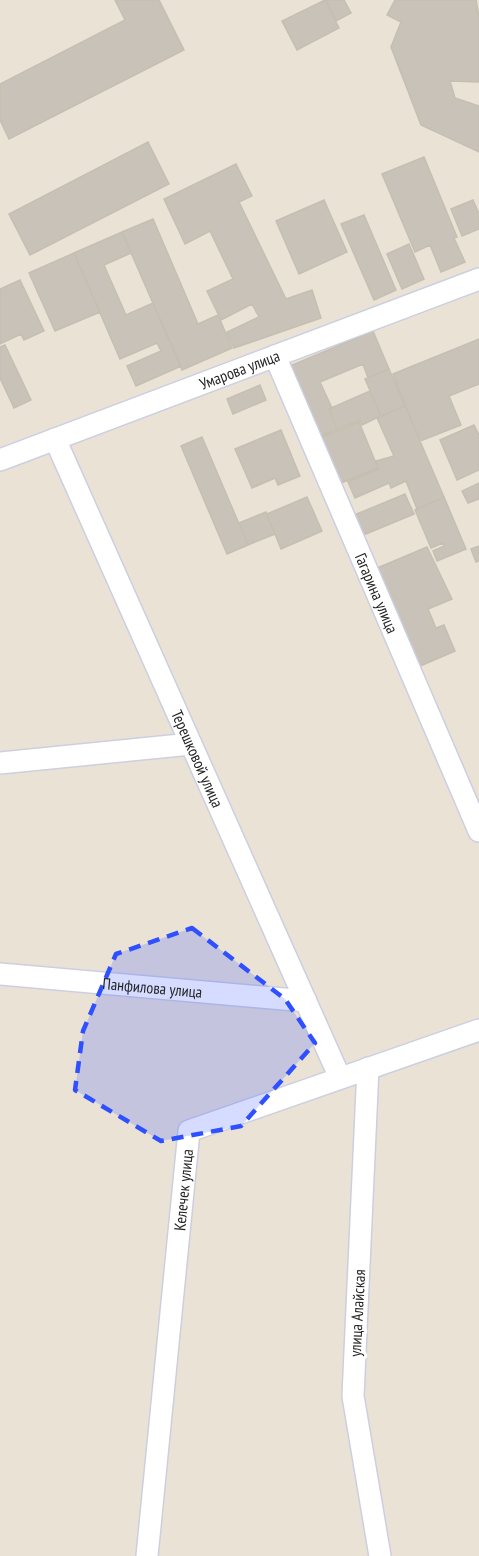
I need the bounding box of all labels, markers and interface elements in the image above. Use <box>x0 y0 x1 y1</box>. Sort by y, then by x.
street label: Умарова улица <box>197 345 282 394</box>
street label: Гагарина улица <box>351 550 403 636</box>
street label: Терешковой улица <box>167 707 228 811</box>
street label: Панфилова улица <box>102 973 203 1002</box>
street label: Келечек улица <box>169 1148 197 1232</box>
street label: улица Алайская <box>345 1269 369 1357</box>

